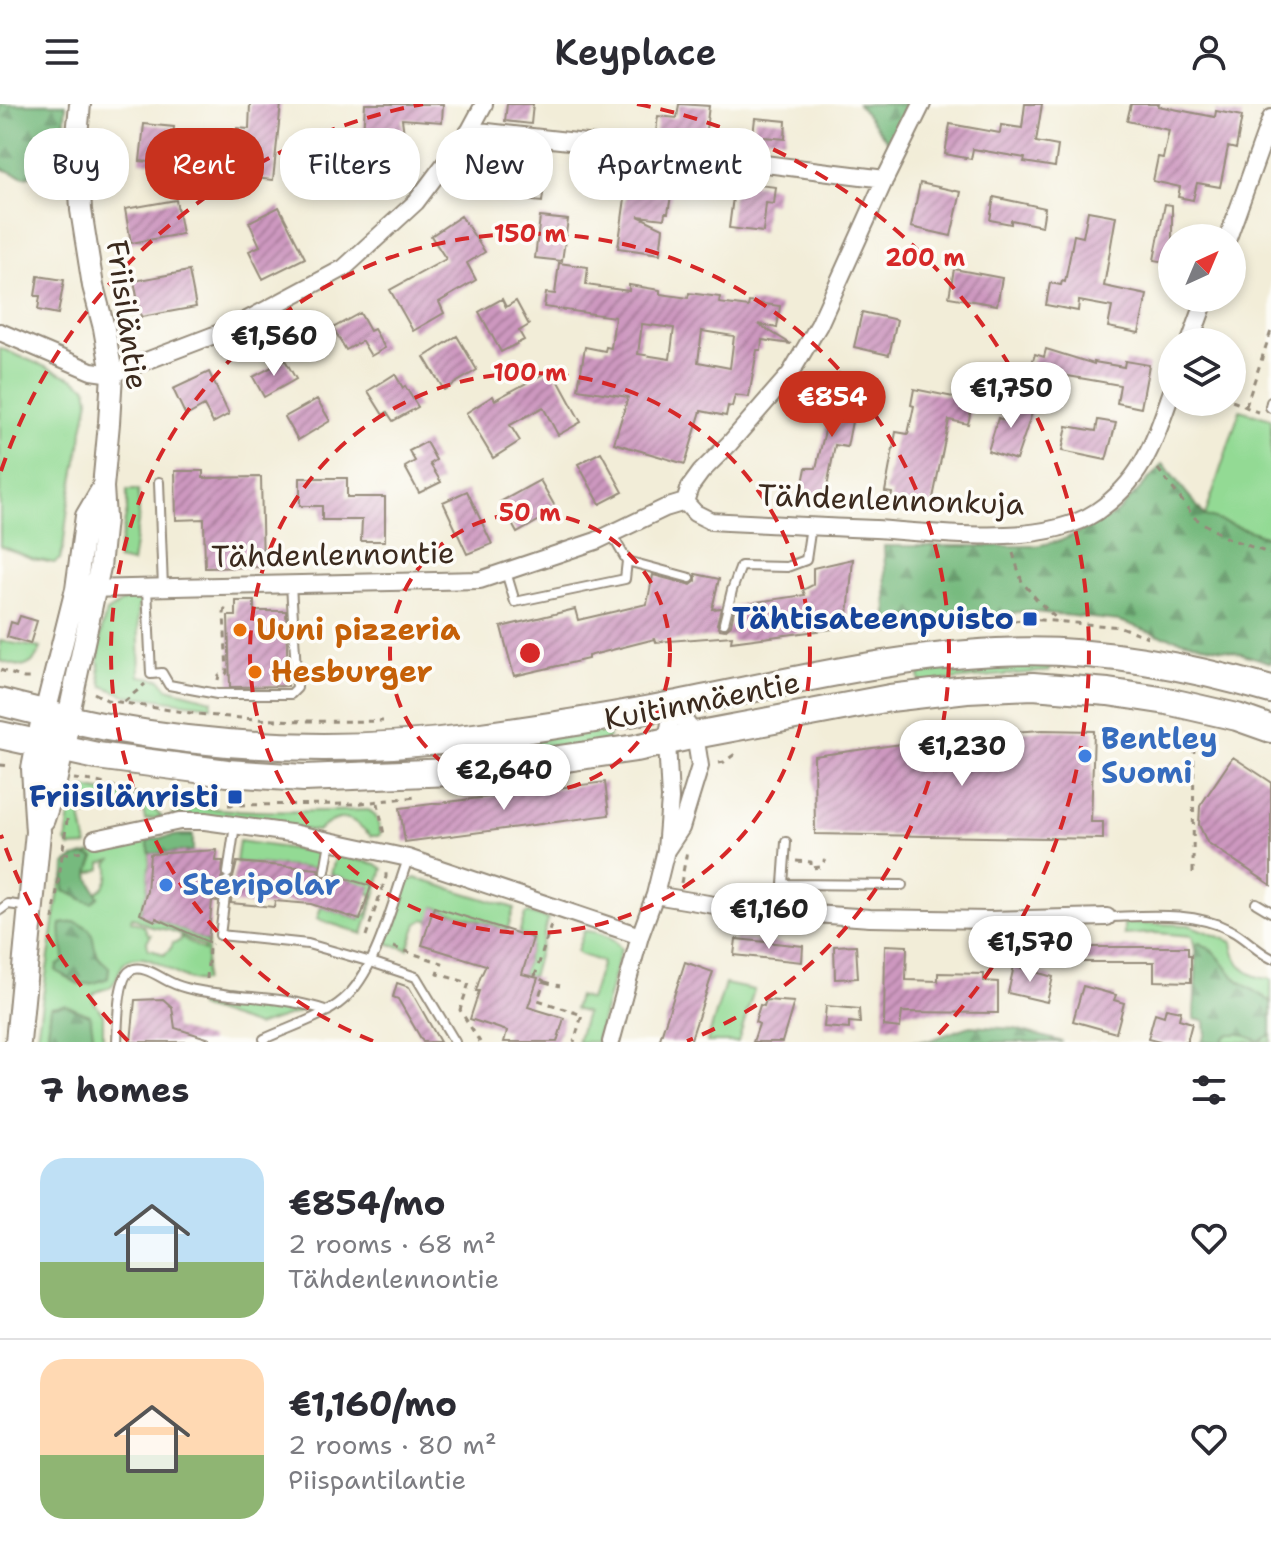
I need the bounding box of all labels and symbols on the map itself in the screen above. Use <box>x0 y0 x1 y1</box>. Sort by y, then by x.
text: 150 m <box>494 218 566 250</box>
north arrow <box>1158 224 1246 312</box>
street label: Friisiläntie <box>97 237 158 392</box>
text: 200 m <box>885 242 965 274</box>
pin: €1,560 <box>209 310 339 378</box>
text: 100 m <box>493 357 567 389</box>
pin: €1,750 <box>946 362 1076 430</box>
pin: €854 <box>785 371 879 439</box>
street label: Tähdenlennonkuja <box>757 474 1025 525</box>
text: 50 m <box>499 497 561 529</box>
street label: Tähdenlennontie <box>211 532 455 577</box>
place label: Tähtisateenpuisto <box>732 598 1014 639</box>
place label: Uuni pizzeria <box>256 609 461 650</box>
marker: Tähtisateenpuisto <box>1021 610 1039 628</box>
marker: Uuni pizzeria <box>231 621 249 639</box>
centre of rings <box>516 639 544 667</box>
place label: Hesburger <box>271 651 433 692</box>
street label: Kuitinmäentie <box>601 661 803 740</box>
marker: Hesburger <box>246 663 264 681</box>
place label: Bentley Suomi <box>1101 718 1218 793</box>
pin: €1,230 <box>897 720 1027 788</box>
pin: €2,640 <box>439 744 569 812</box>
marker: Bentley Suomi <box>1076 747 1094 765</box>
place label: Friisilänristi <box>29 776 219 817</box>
marker: Friisilänristi <box>226 788 244 806</box>
place label: Steripolar <box>182 864 340 905</box>
marker: Steripolar <box>157 876 175 894</box>
pin: €1,160 <box>704 883 834 951</box>
pin: €1,570 <box>965 916 1095 984</box>

